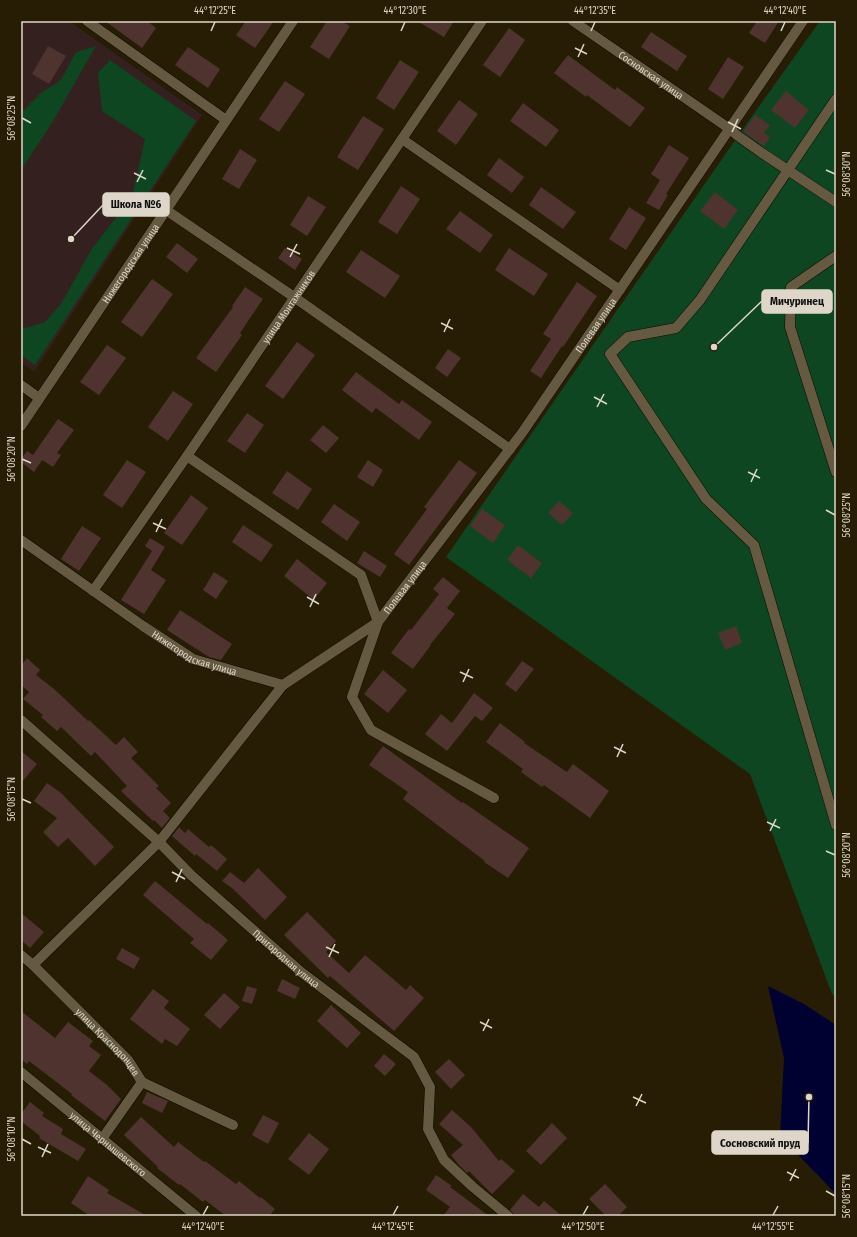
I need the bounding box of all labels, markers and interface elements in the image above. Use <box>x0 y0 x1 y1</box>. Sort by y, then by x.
text: 44°12'25"E <box>194 5 236 17</box>
text: 44°12'30"E <box>384 5 427 17</box>
text: 44°12'35"E <box>574 5 616 17</box>
text: 44°12'40"E <box>764 5 807 17</box>
street label: Сосновская улица <box>616 49 686 102</box>
text: 56°08'25"N <box>6 96 18 140</box>
text: 56°08'30"N <box>841 151 853 197</box>
callout: Школа №6 <box>103 193 169 216</box>
text: Школа №6 <box>111 198 162 211</box>
street label: Нижегородская улица <box>100 222 162 306</box>
street label: улица Монтажников <box>260 268 318 346</box>
callout: Мичуринец <box>762 290 832 313</box>
text: Мичуринец <box>770 295 824 308</box>
street label: Полевая улица <box>573 296 619 355</box>
text: 56°08'20"N <box>6 436 18 482</box>
text: 56°08'25"N <box>841 493 853 537</box>
street label: Полевая улица <box>381 559 430 617</box>
street label: Нижегородская улица <box>149 628 238 678</box>
text: 56°08'15"N <box>6 777 18 821</box>
text: 56°08'20"N <box>841 832 853 878</box>
street label: Пригородная улица <box>250 927 322 991</box>
street label: улица Краснодонцев <box>73 1006 142 1078</box>
street label: улица Чернышевского <box>67 1110 148 1180</box>
text: 56°08'10"N <box>6 1116 18 1162</box>
callout: Сосновский пруд <box>712 1131 808 1154</box>
text: Сосновский пруд <box>720 1137 800 1150</box>
text: 56°08'15"N <box>841 1174 853 1218</box>
text: 44°12'40"E <box>182 1221 225 1233</box>
text: 44°12'45"E <box>372 1221 414 1233</box>
text: 44°12'50"E <box>562 1221 605 1233</box>
text: 44°12'55"E <box>752 1221 794 1233</box>

